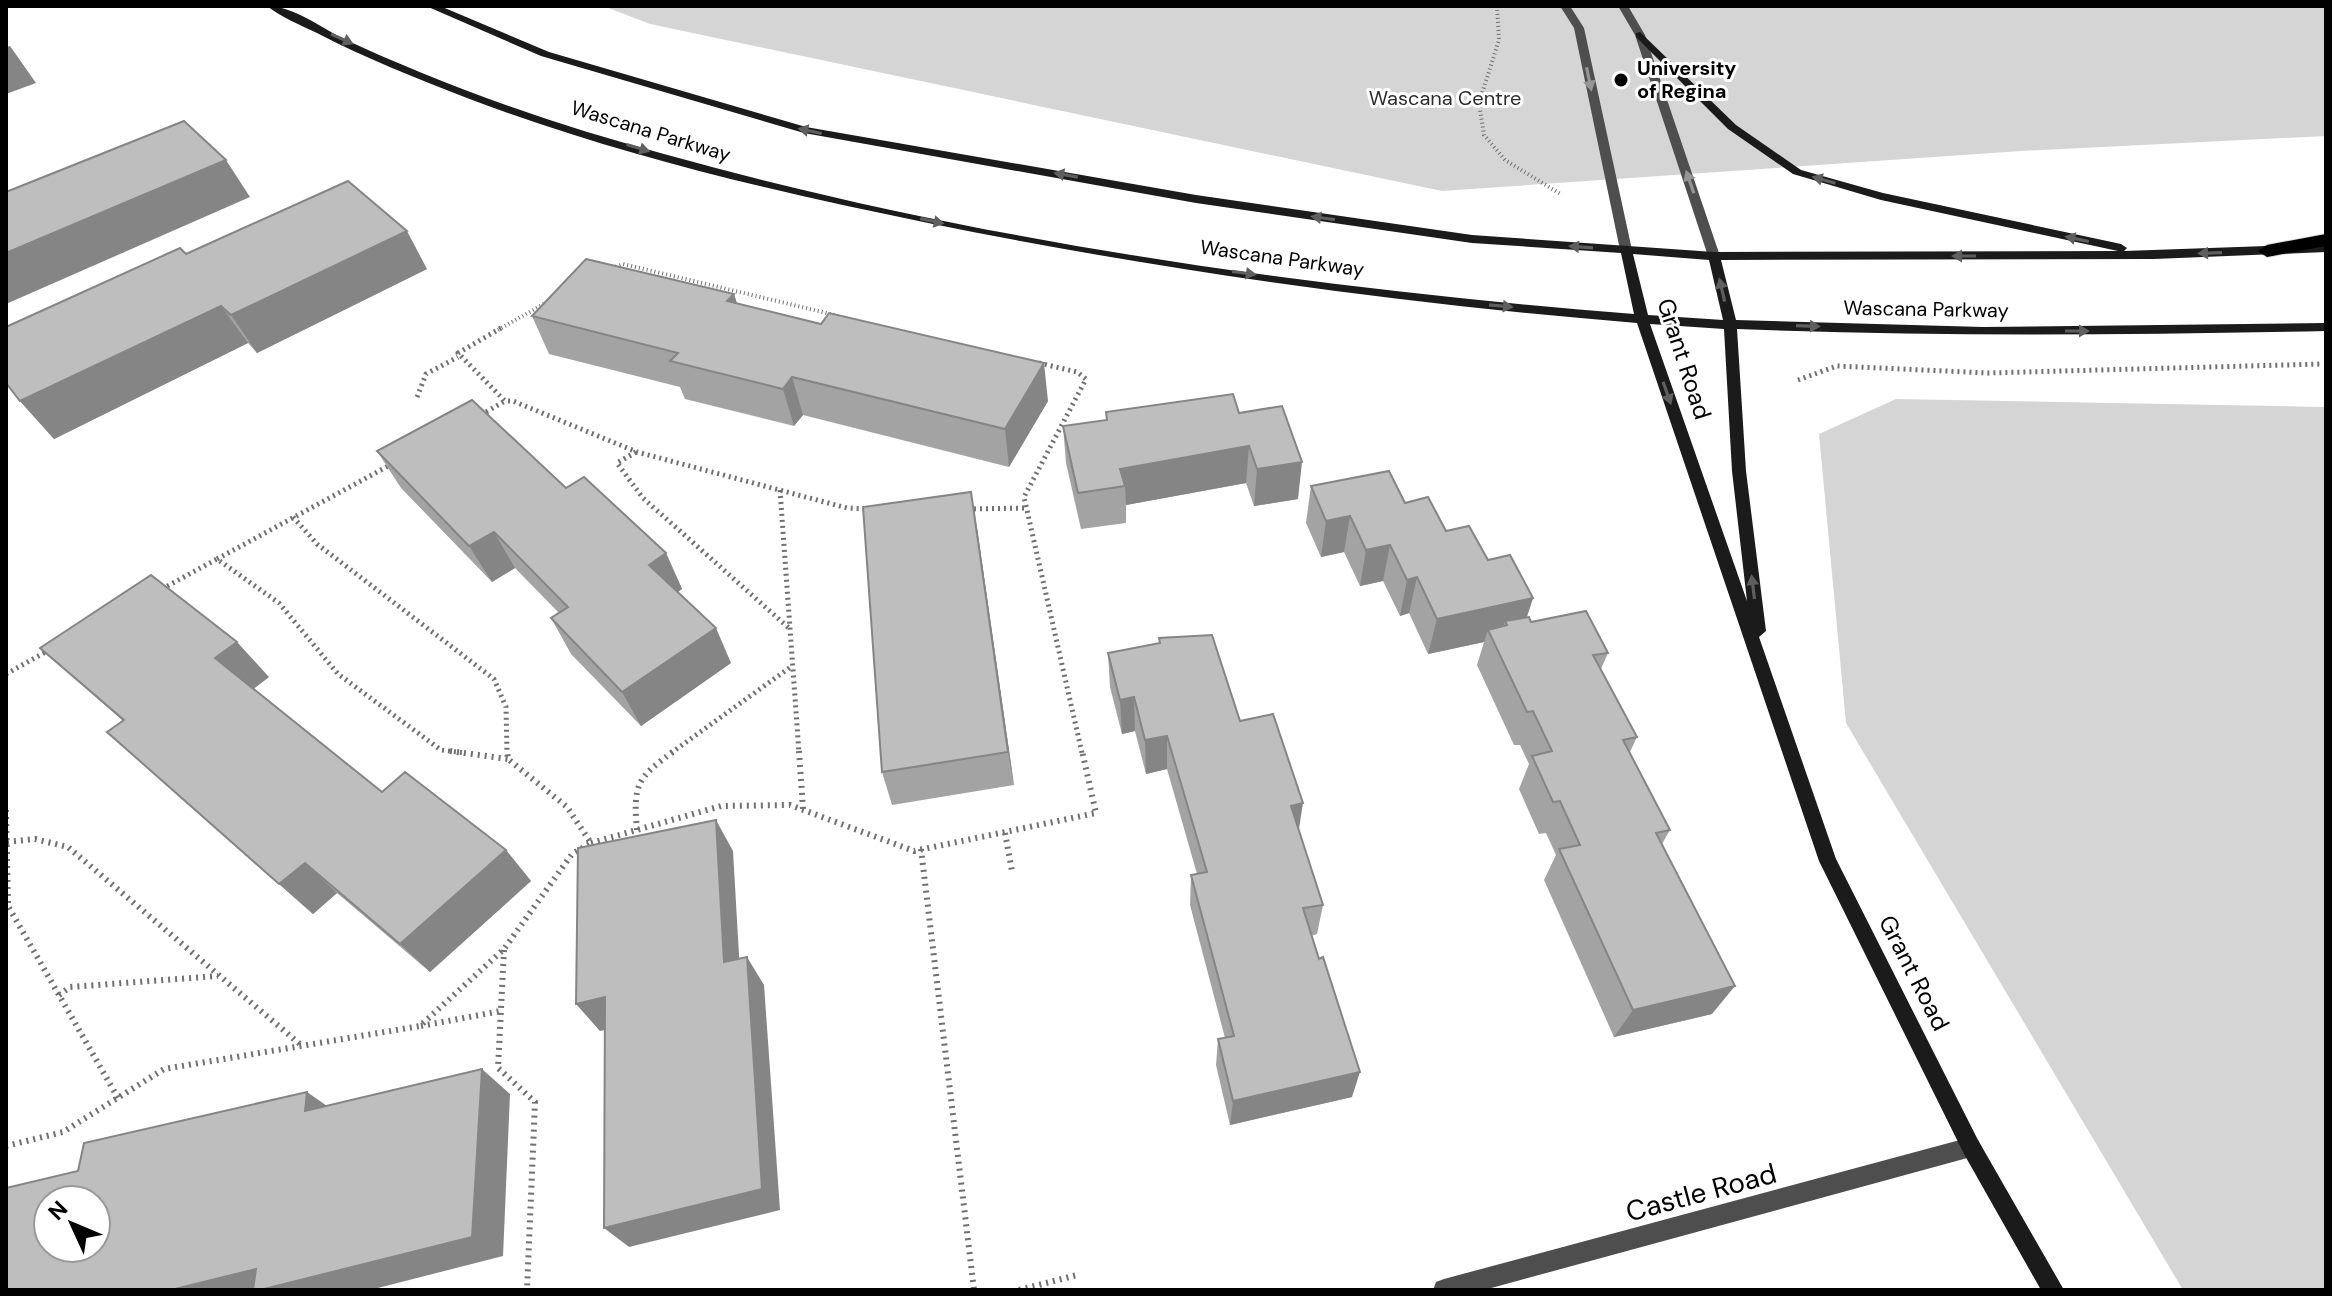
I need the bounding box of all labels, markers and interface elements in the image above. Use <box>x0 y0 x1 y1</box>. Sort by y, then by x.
one-way arrow <box>331 33 354 46</box>
place label: University of Regina <box>1637 55 1736 104</box>
one-way arrow <box>1584 67 1596 92</box>
marker: University of Regina <box>1612 71 1630 89</box>
park label: Wascana Centre <box>1369 85 1521 111</box>
street label: Wascana Parkway <box>568 94 734 168</box>
one-way arrow <box>797 124 822 137</box>
one-way arrow <box>627 143 651 155</box>
one-way arrow <box>1053 169 1078 181</box>
one-way arrow <box>1683 170 1695 194</box>
one-way arrow <box>1812 173 1836 186</box>
one-way arrow <box>1310 211 1335 224</box>
one-way arrow <box>920 215 945 227</box>
one-way arrow <box>2065 232 2090 245</box>
street label: Wascana Parkway <box>1198 234 1366 282</box>
one-way arrow <box>1568 240 1593 253</box>
one-way arrow <box>2197 247 2222 260</box>
one-way arrow <box>1951 250 1976 262</box>
one-way arrow <box>1231 267 1256 280</box>
one-way arrow <box>1716 277 1728 302</box>
street label: Grant Road <box>1650 294 1719 423</box>
street label: Wascana Parkway <box>1843 295 2009 323</box>
one-way arrow <box>1489 299 1514 312</box>
one-way arrow <box>1796 319 1821 332</box>
one-way arrow <box>2065 324 2090 337</box>
one-way arrow <box>1662 381 1674 405</box>
one-way arrow <box>1746 574 1759 599</box>
street label: Grant Road <box>1872 910 1957 1036</box>
street label: Castle Road <box>1622 1155 1781 1230</box>
north arrow <box>32 1184 112 1264</box>
text: N <box>42 1195 74 1226</box>

